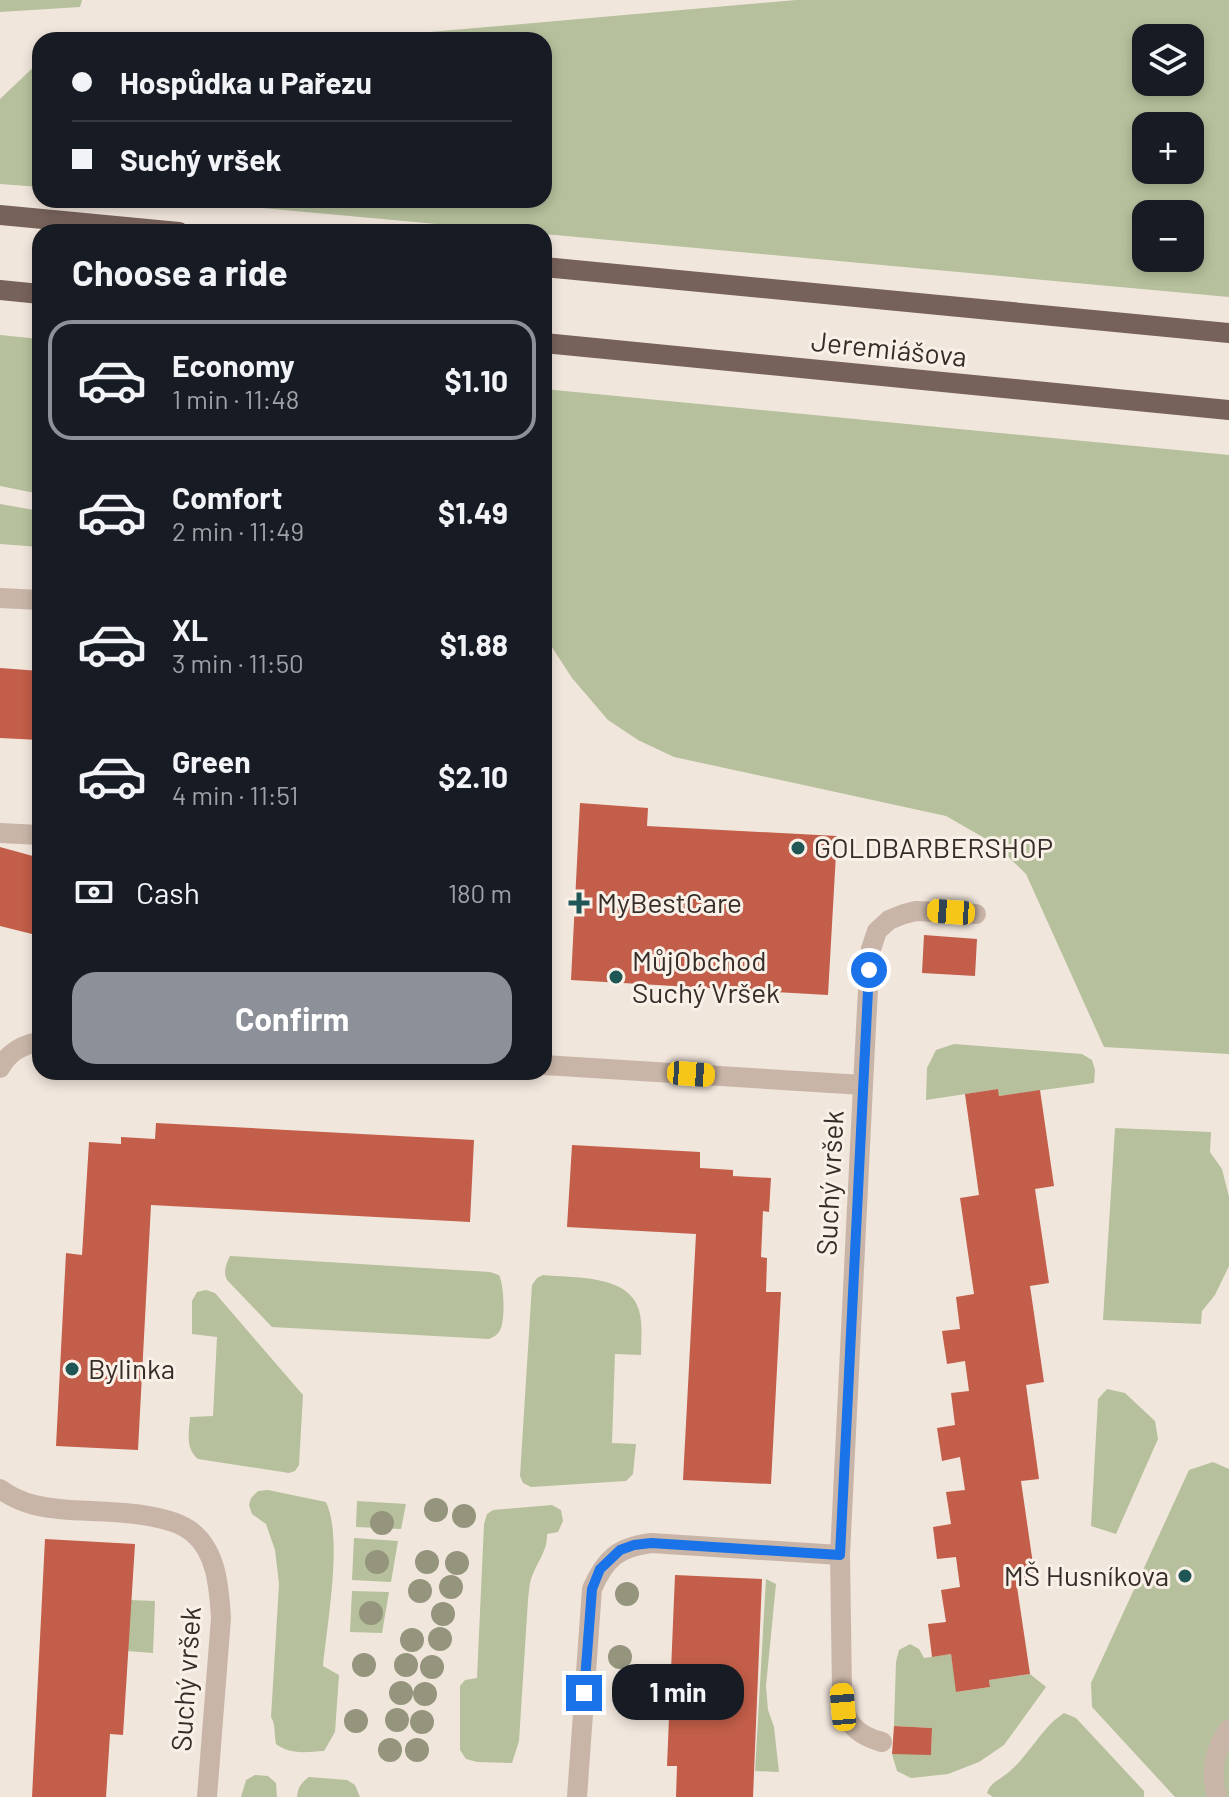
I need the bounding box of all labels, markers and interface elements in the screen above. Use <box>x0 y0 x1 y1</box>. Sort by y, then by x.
map controls <box>1132 24 1204 272</box>
button: layers <box>1132 24 1204 96</box>
text: Hospůdka u Pařezu <box>120 64 372 100</box>
button: + <box>1132 112 1204 184</box>
text: Suchý vršek <box>120 141 282 177</box>
button: − <box>1132 200 1204 272</box>
text: Choose a ride <box>72 250 288 293</box>
street label: Jeremiášova <box>810 323 969 373</box>
icon: car <box>76 344 148 416</box>
text: Economy <box>172 347 295 383</box>
text: $1.10 <box>444 362 508 398</box>
text: 1 min · 11:48 <box>172 383 299 414</box>
icon: car <box>76 476 148 548</box>
text: Comfort <box>172 479 282 515</box>
text: $1.49 <box>438 494 508 530</box>
text: 2 min · 11:49 <box>172 515 304 546</box>
icon: car <box>76 608 148 680</box>
text: XL <box>172 611 208 647</box>
text: $1.88 <box>440 626 508 662</box>
text: 3 min · 11:50 <box>172 647 304 678</box>
icon: car <box>76 740 148 812</box>
text: Green <box>172 743 251 779</box>
text: $2.10 <box>438 758 508 794</box>
text: 4 min · 11:51 <box>172 779 298 810</box>
place label: GOLDBARBERSHOP <box>814 830 1053 864</box>
marker: GOLDBARBERSHOP <box>789 839 807 857</box>
icon: cash <box>72 870 116 914</box>
text: Cash <box>136 874 200 910</box>
text: 180 m <box>448 877 512 908</box>
place label: MyBestCare <box>597 885 742 919</box>
marker: MyBestCare <box>568 892 590 914</box>
car <box>926 898 976 926</box>
place label: MůjObchod Suchý Vršek <box>632 943 780 1009</box>
route start <box>851 952 887 988</box>
marker: MůjObchod Suchý Vršek <box>607 968 625 986</box>
button: Confirm <box>72 972 512 1064</box>
car <box>666 1060 716 1088</box>
street label: Suchý vršek <box>808 1110 850 1256</box>
place label: Bylinka <box>88 1351 175 1385</box>
marker: Bylinka <box>63 1360 81 1378</box>
place label: MŠ Husníkova <box>1004 1558 1169 1592</box>
marker: MŠ Husníkova <box>1176 1567 1194 1585</box>
street label: Suchý vršek <box>163 1605 207 1753</box>
callout: 1 min <box>612 1665 744 1721</box>
route end <box>566 1675 602 1711</box>
text: 1 min <box>650 1676 706 1707</box>
car <box>829 1682 857 1732</box>

